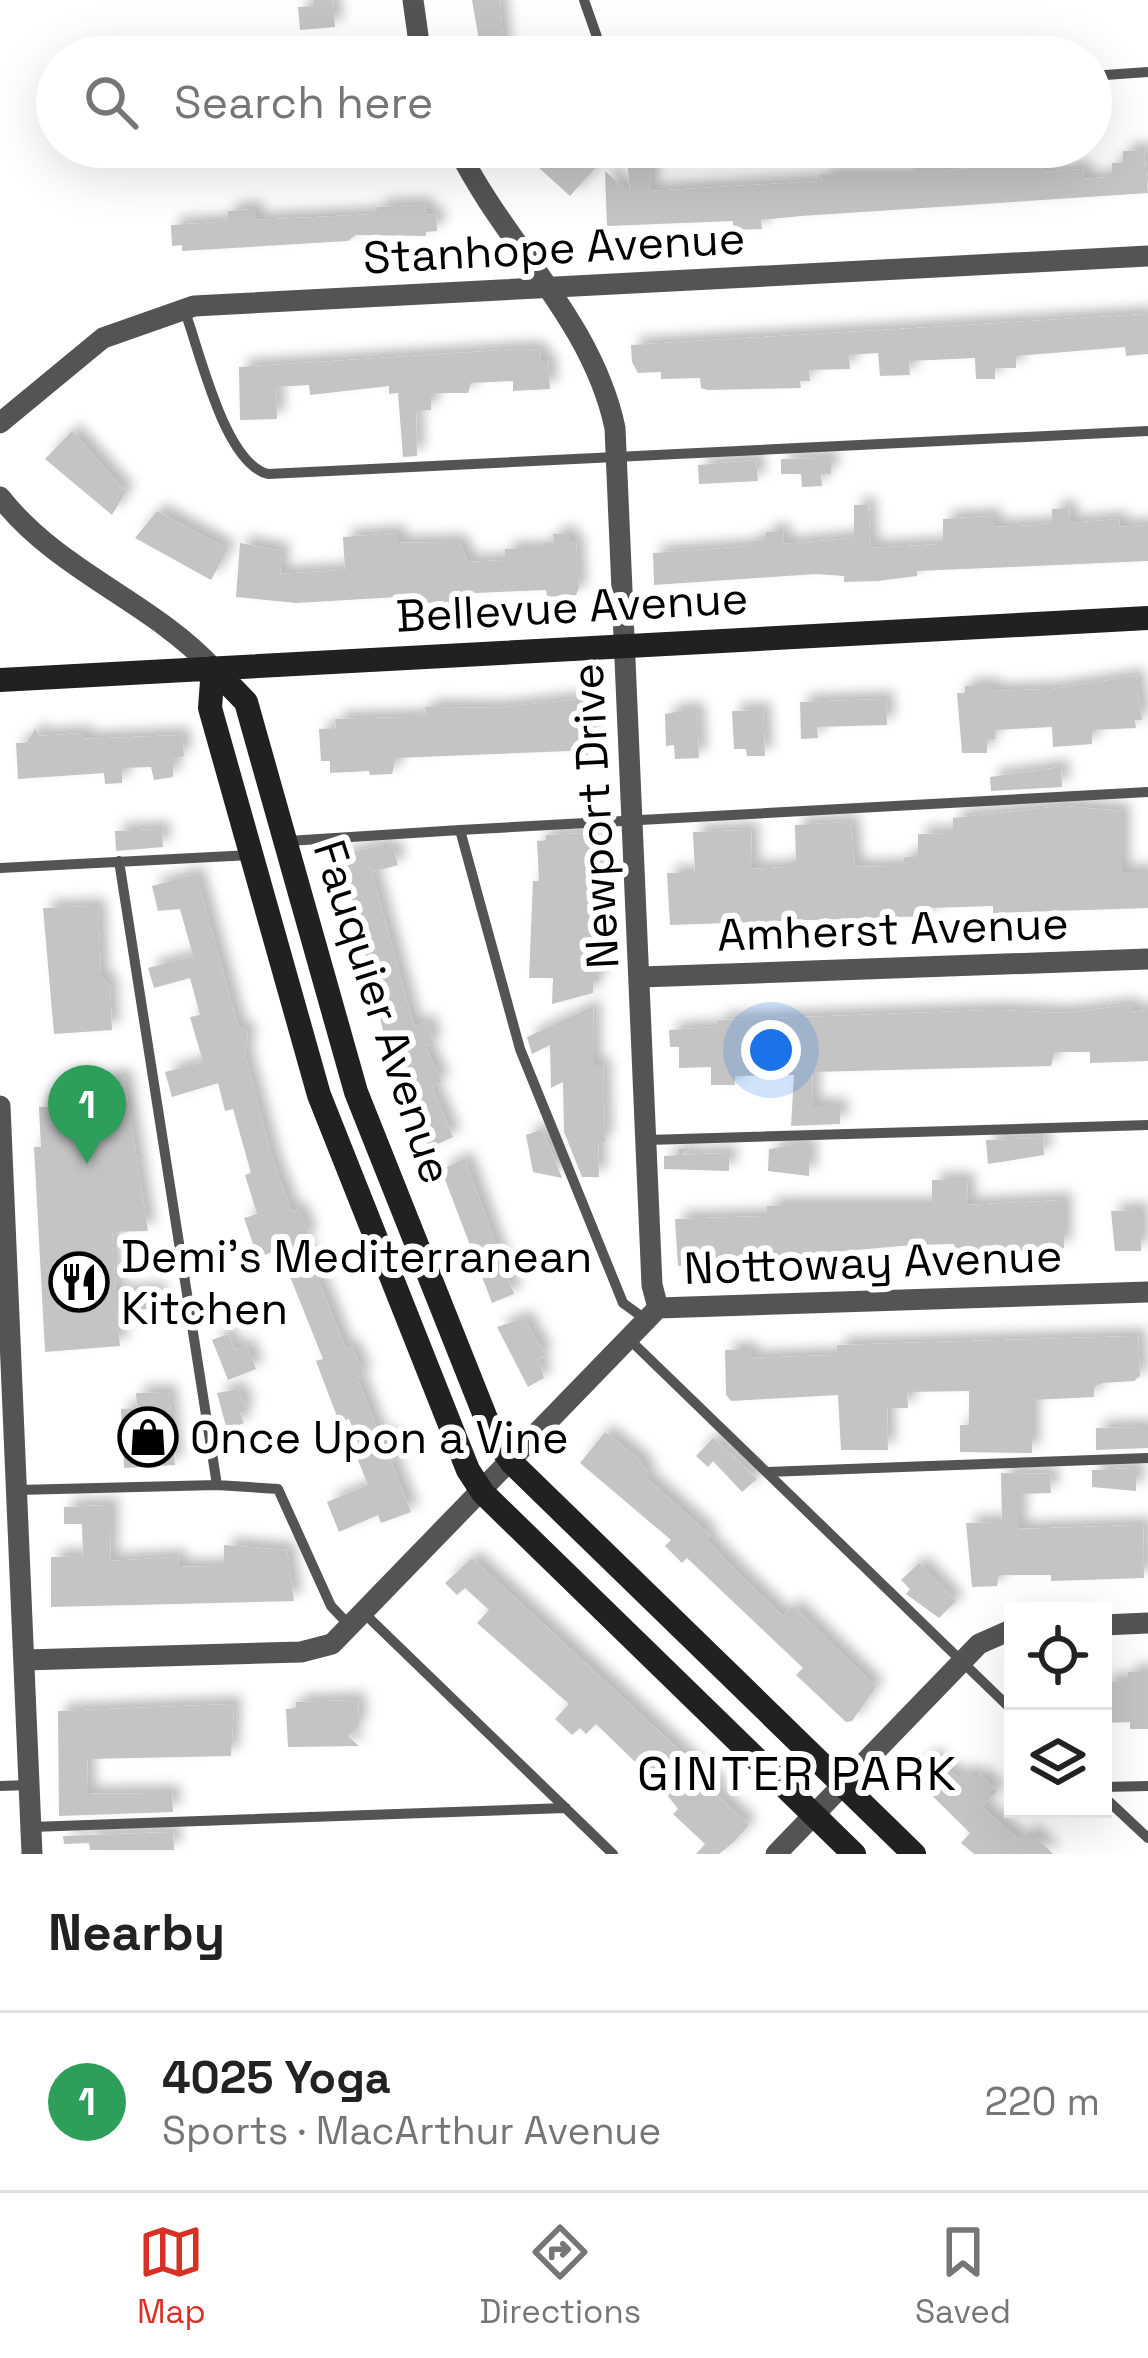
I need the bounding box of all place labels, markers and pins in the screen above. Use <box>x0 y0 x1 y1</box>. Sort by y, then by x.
pin: 1 <box>48 1065 126 1164</box>
place label: Demi's Mediterranean Kitchen <box>121 1228 592 1337</box>
restaurant icon: Demi's Mediterranean Kitchen <box>48 1251 110 1313</box>
shop icon: Once Upon a Vine <box>117 1406 179 1468</box>
place label: Once Upon a Vine <box>190 1409 569 1466</box>

